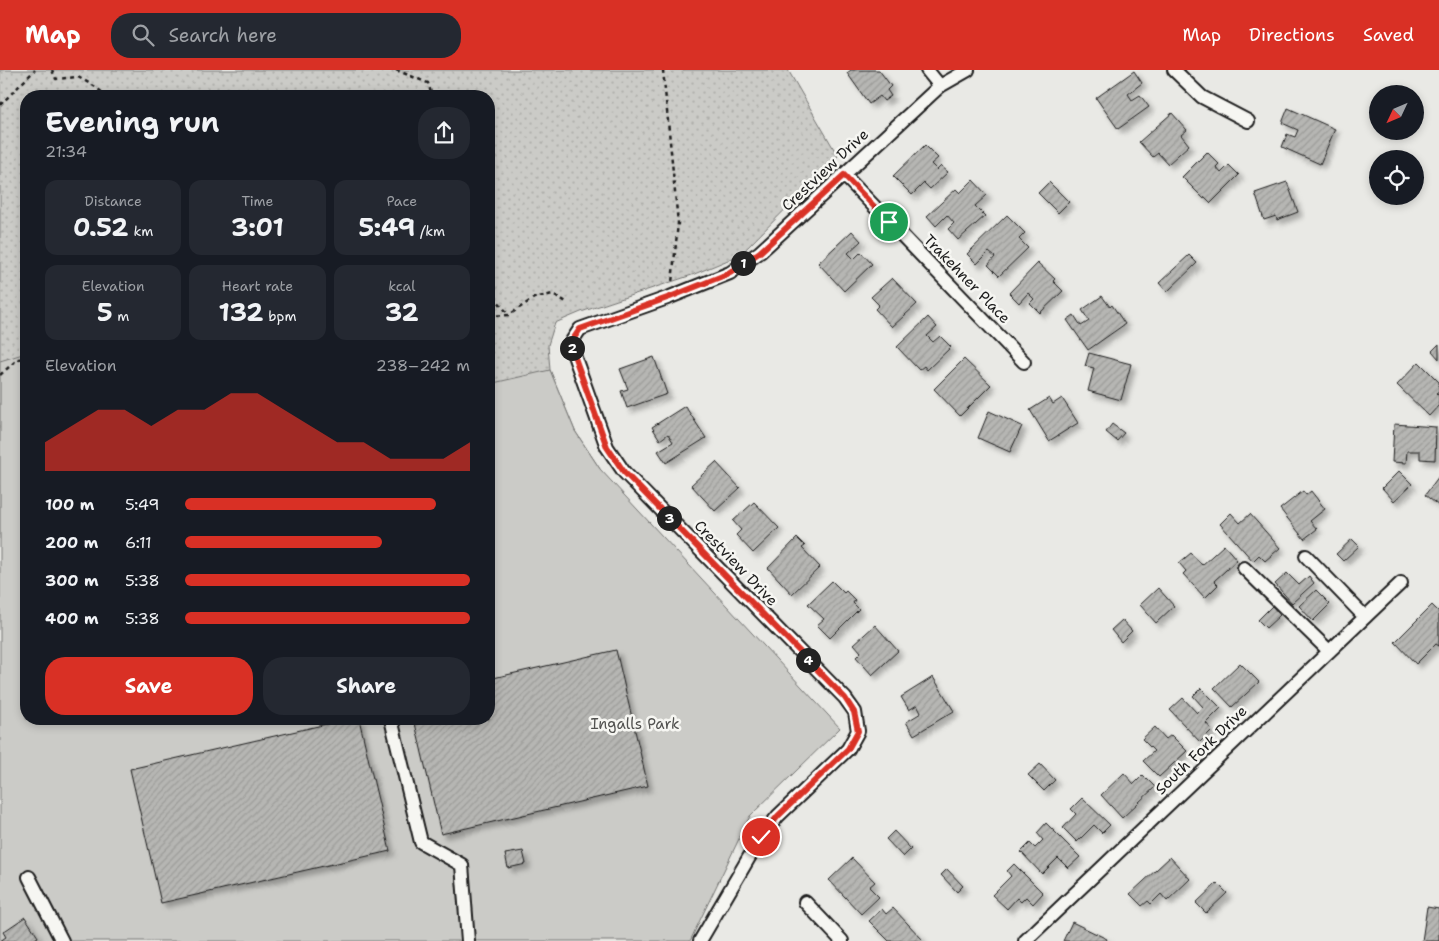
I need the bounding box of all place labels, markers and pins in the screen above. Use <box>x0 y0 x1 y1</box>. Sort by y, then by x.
pin <box>868 201 910 243</box>
pin: 1 <box>730 250 756 276</box>
pin: 2 <box>560 336 584 360</box>
pin: 3 <box>656 506 682 530</box>
pin: 4 <box>796 648 820 672</box>
pin <box>740 816 782 858</box>

